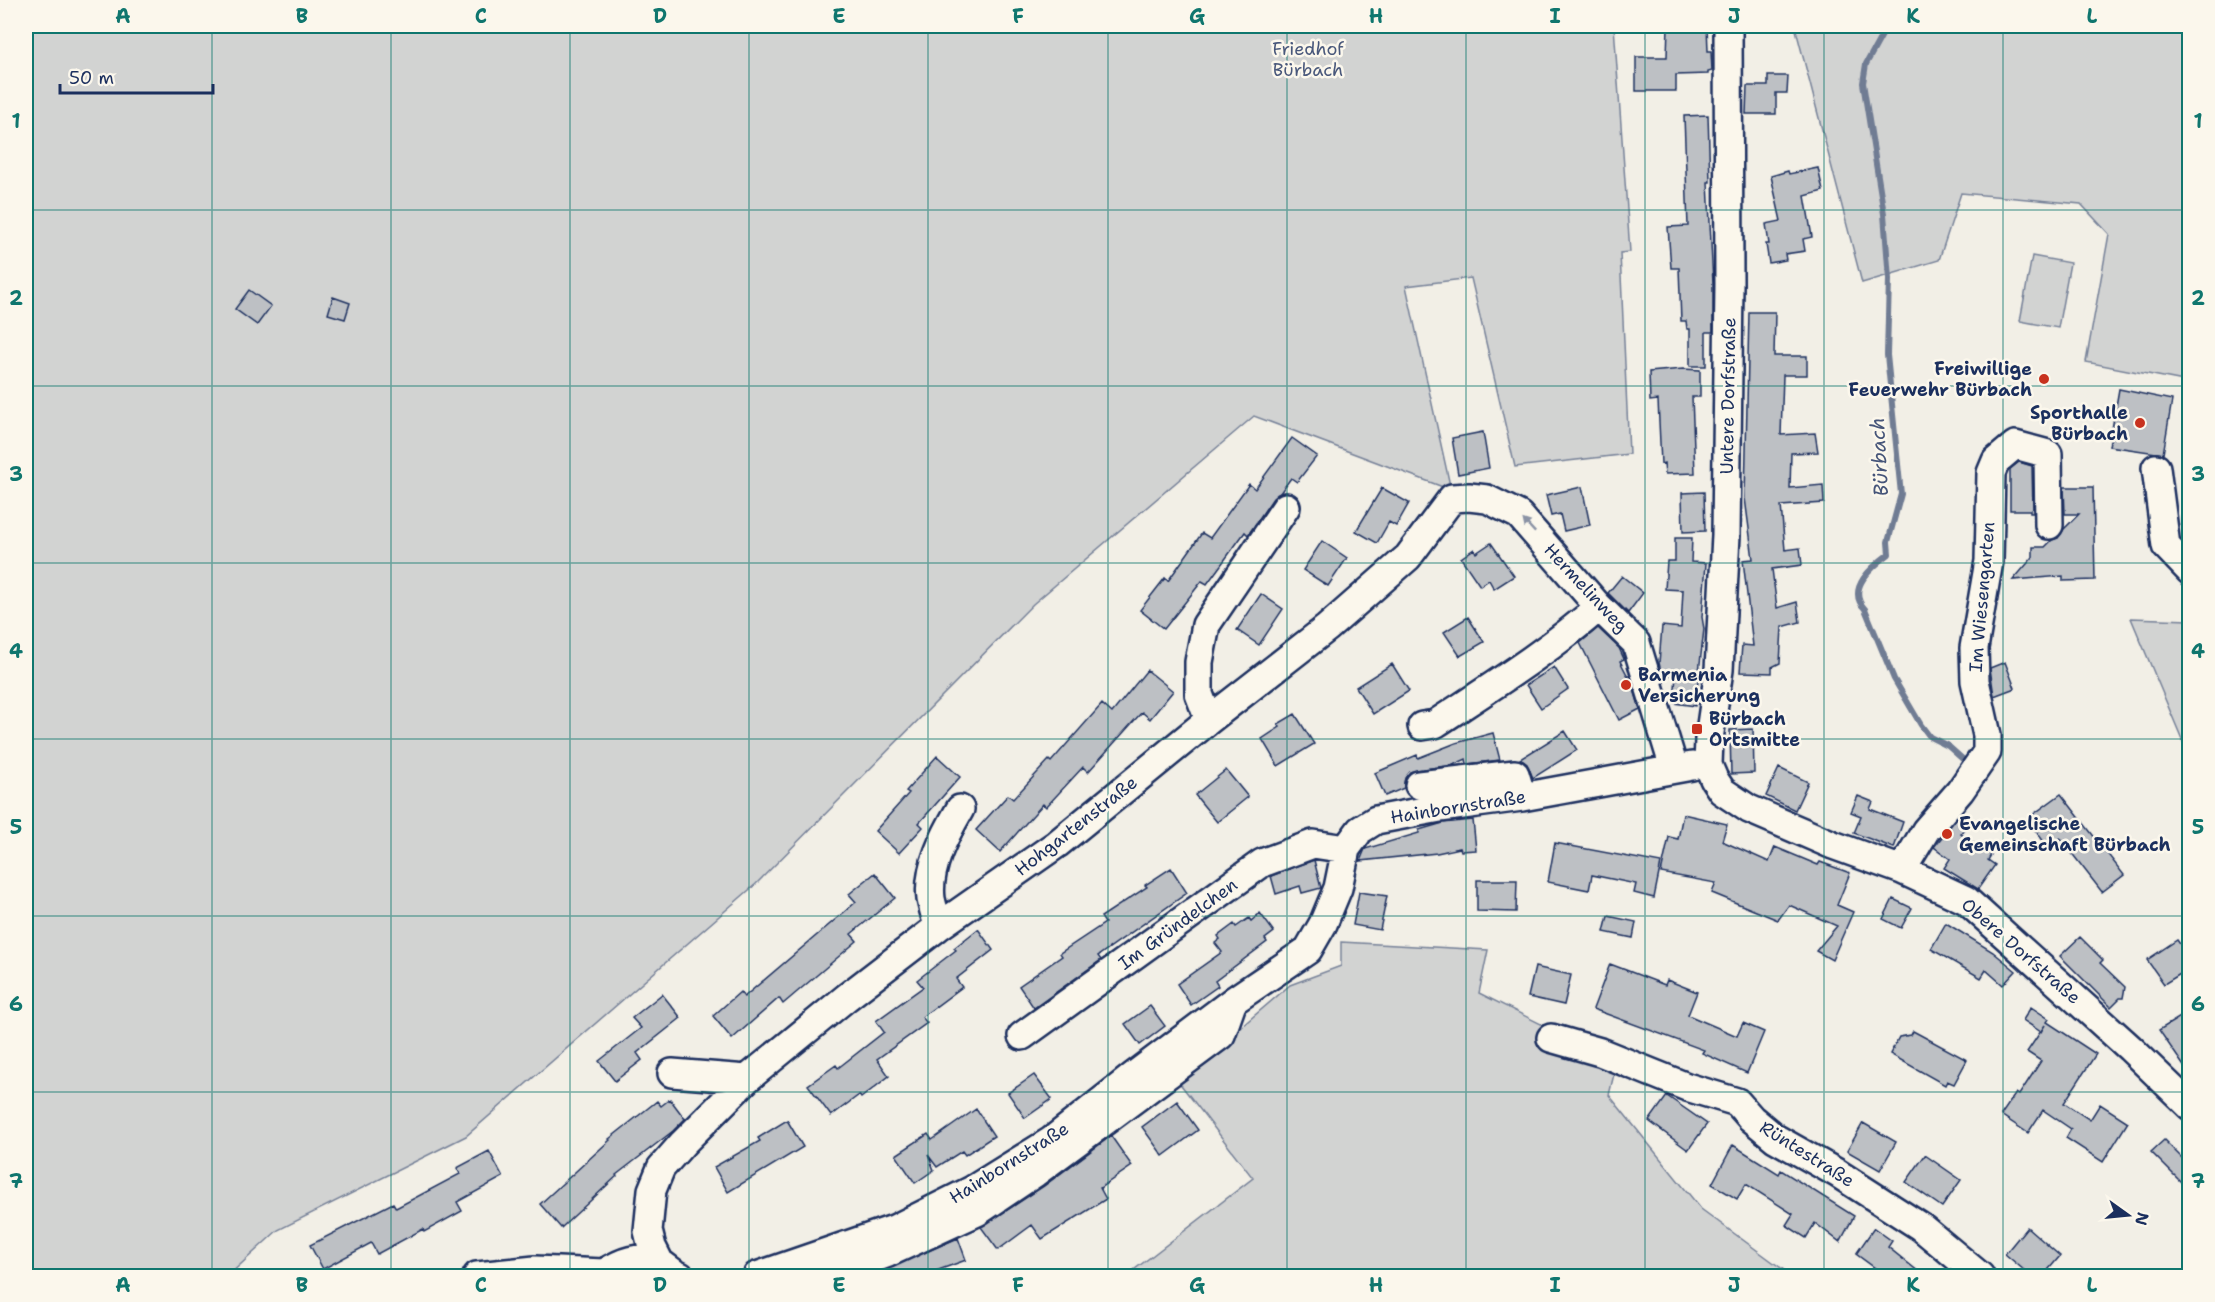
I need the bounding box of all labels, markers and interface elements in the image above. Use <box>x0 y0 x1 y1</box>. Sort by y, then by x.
text: A <box>115 3 131 29</box>
text: B <box>296 3 308 29</box>
text: C <box>475 3 487 29</box>
text: D <box>653 3 667 29</box>
text: E <box>832 3 846 29</box>
text: F <box>1012 3 1024 29</box>
text: G <box>1189 3 1205 29</box>
text: H <box>1369 3 1383 29</box>
text: I <box>1549 3 1561 29</box>
text: J <box>1728 3 1741 29</box>
text: K <box>1906 3 1920 29</box>
text: L <box>2087 3 2098 29</box>
park label: Friedhof Bürbach <box>1272 37 1344 82</box>
scale bar <box>60 57 213 95</box>
text: 50 m <box>69 66 114 90</box>
text: 1 <box>11 108 21 134</box>
text: 1 <box>2193 108 2203 134</box>
text: 2 <box>9 285 23 311</box>
text: 2 <box>2191 285 2205 311</box>
street label: Untere Dorfstraße <box>1715 317 1741 475</box>
place label: Freiwillige Feuerwehr Bürbach <box>1849 357 2032 402</box>
marker: Freiwillige Feuerwehr Bürbach <box>2037 372 2051 386</box>
place label: Sporthalle Bürbach <box>2030 401 2128 446</box>
marker: Sporthalle Bürbach <box>2133 416 2147 430</box>
water label: Bürbach <box>1864 417 1894 497</box>
text: 3 <box>9 461 23 487</box>
text: 3 <box>2191 461 2205 487</box>
one-way arrow <box>1522 519 1536 534</box>
street label: Im Wiesengarten <box>1963 521 2001 673</box>
street label: Hermelinweg <box>1538 538 1634 638</box>
text: 4 <box>9 638 23 664</box>
text: 4 <box>2191 638 2205 664</box>
place label: Barmenia Versicherung <box>1638 663 1761 708</box>
marker: Barmenia Versicherung <box>1619 678 1633 692</box>
place label: Bürbach Ortsmitte <box>1709 707 1800 752</box>
marker: Bürbach Ortsmitte <box>1690 722 1704 736</box>
street label: Hohgartenstraße <box>1010 771 1142 881</box>
street label: Hainbornstraße <box>1389 784 1527 830</box>
place label: Evangelische Gemeinschaft Bürbach <box>1959 812 2171 857</box>
text: 5 <box>10 814 22 840</box>
text: 5 <box>2192 814 2204 840</box>
marker: Evangelische Gemeinschaft Bürbach <box>1940 827 1954 841</box>
street label: Im Gründelchen <box>1114 873 1242 975</box>
street label: Obere Dorfstraße <box>1956 893 2086 1009</box>
text: 6 <box>9 991 23 1017</box>
text: 6 <box>2191 991 2205 1017</box>
street label: Rüntestraße <box>1755 1115 1859 1193</box>
street label: Hainbornstraße <box>945 1117 1073 1209</box>
text: 7 <box>9 1168 23 1194</box>
text: 7 <box>2191 1168 2205 1194</box>
north arrow <box>2098 1185 2158 1245</box>
text: N <box>2130 1210 2154 1228</box>
text: A <box>115 1272 131 1298</box>
text: B <box>296 1272 308 1298</box>
text: C <box>475 1272 487 1298</box>
text: D <box>653 1272 667 1298</box>
text: E <box>832 1272 846 1298</box>
text: F <box>1012 1272 1024 1298</box>
text: G <box>1189 1272 1205 1298</box>
text: H <box>1369 1272 1383 1298</box>
text: I <box>1549 1272 1561 1298</box>
text: J <box>1728 1272 1741 1298</box>
text: K <box>1906 1272 1920 1298</box>
text: L <box>2087 1272 2098 1298</box>

